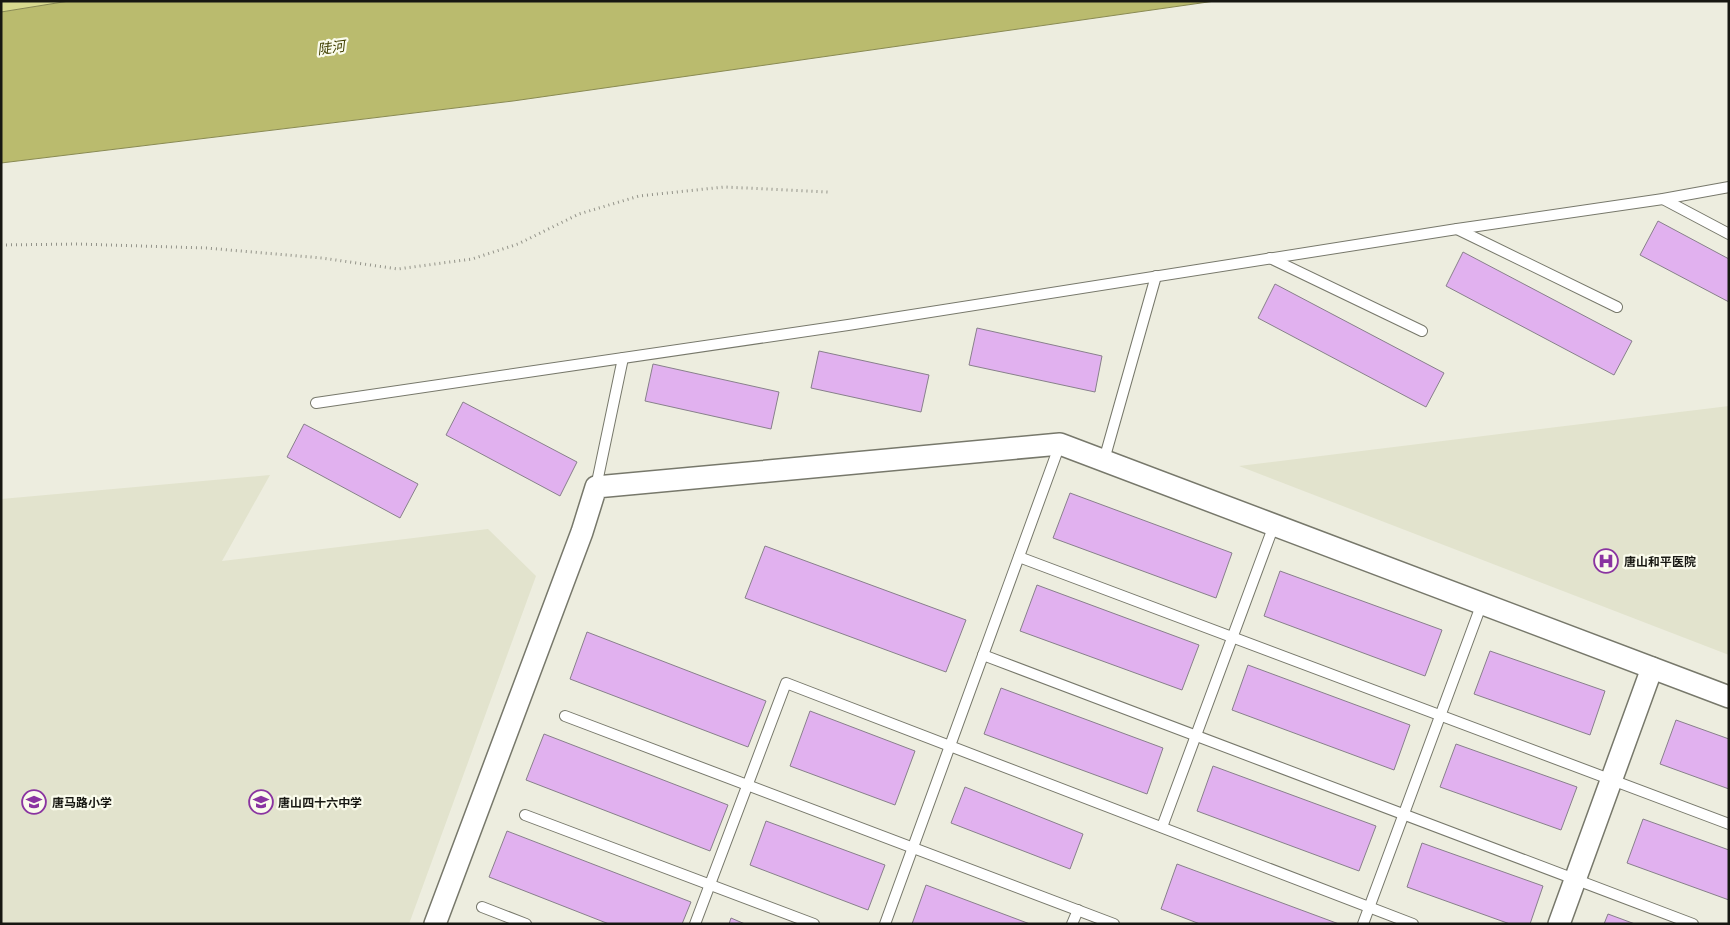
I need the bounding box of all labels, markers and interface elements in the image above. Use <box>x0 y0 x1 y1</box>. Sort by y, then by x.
water label: 陡河 <box>316 35 349 58</box>
hospital icon: 唐山和平医院 <box>1593 548 1619 574</box>
place label: 唐山和平医院 <box>1624 554 1696 569</box>
school or university icon: 唐马路小学 <box>21 789 47 815</box>
school or university icon: 唐山四十六中学 <box>248 789 274 815</box>
place label: 唐马路小学 <box>52 795 112 810</box>
place label: 唐山四十六中学 <box>278 795 362 810</box>

